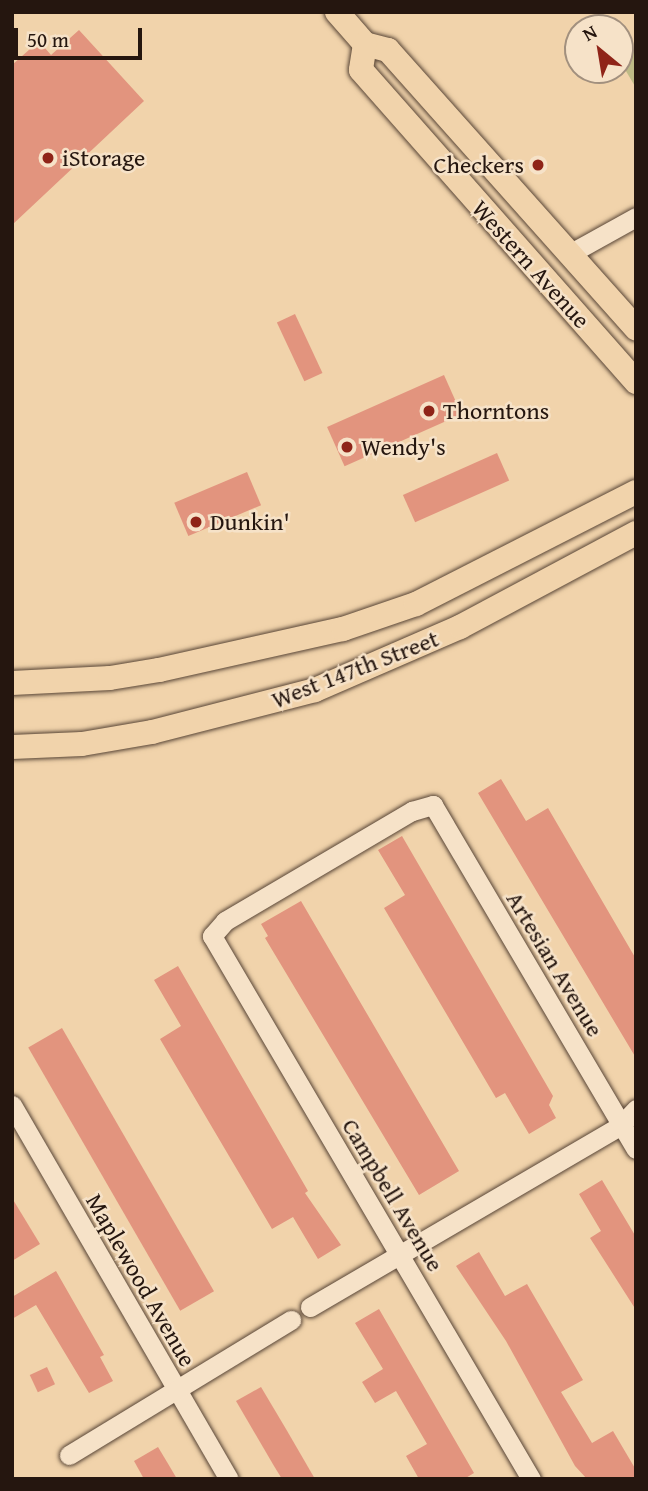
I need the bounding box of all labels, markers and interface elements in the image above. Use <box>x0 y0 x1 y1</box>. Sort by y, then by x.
scale bar <box>18 14 145 58</box>
north arrow <box>564 14 634 84</box>
text: N <box>577 17 602 48</box>
text: 50 m <box>27 24 69 55</box>
place label: iStorage <box>62 144 145 172</box>
marker: iStorage <box>40 150 56 166</box>
place label: Checkers <box>434 151 524 179</box>
marker: Checkers <box>530 157 546 173</box>
street label: Western Avenue <box>466 194 596 334</box>
place label: Thorntons <box>443 397 549 425</box>
marker: Thorntons <box>421 403 437 419</box>
place label: Wendy's <box>361 433 446 461</box>
marker: Wendy's <box>339 439 355 455</box>
place label: Dunkin' <box>210 508 290 536</box>
marker: Dunkin' <box>188 514 204 530</box>
street label: West 147th Street <box>267 624 443 714</box>
street label: Artesian Avenue <box>500 886 610 1042</box>
street label: Campbell Avenue <box>336 1113 450 1277</box>
street label: Maplewood Avenue <box>80 1188 202 1372</box>

